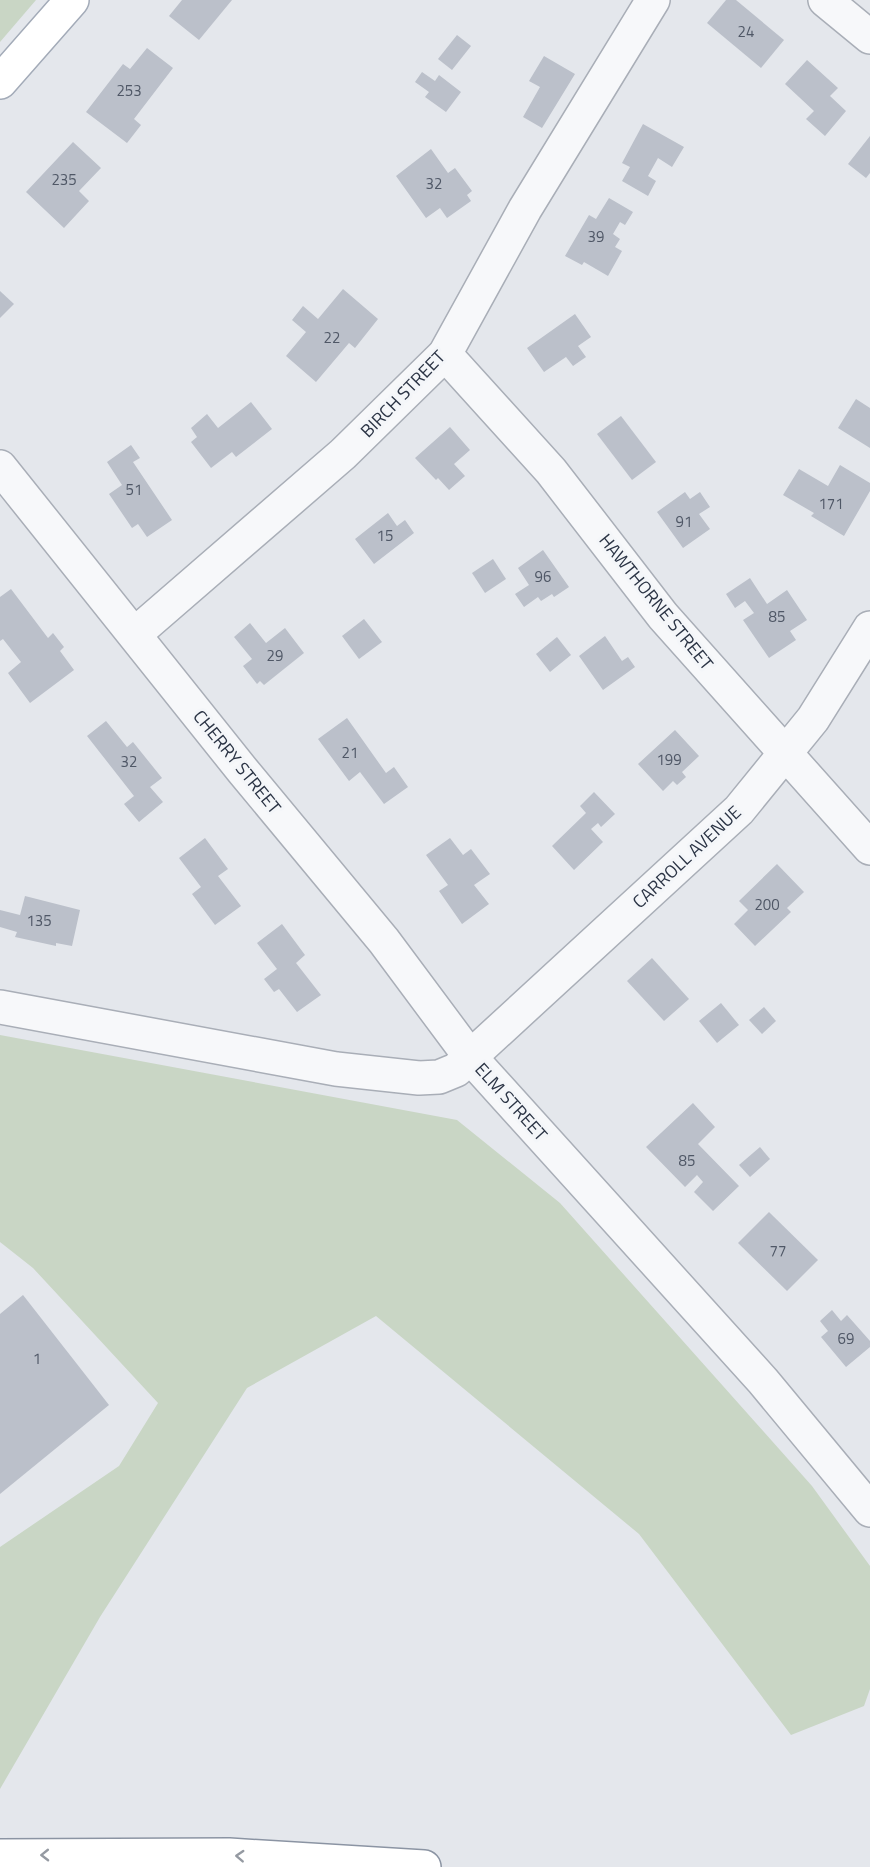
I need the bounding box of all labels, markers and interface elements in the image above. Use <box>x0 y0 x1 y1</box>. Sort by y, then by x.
house number: 24 <box>738 20 754 43</box>
house number: 253 <box>116 79 142 102</box>
house number: 235 <box>51 168 77 191</box>
house number: 32 <box>426 172 442 195</box>
house number: 39 <box>588 225 604 248</box>
house number: 22 <box>324 326 340 349</box>
street label: BIRCH STREET <box>354 344 452 443</box>
house number: 51 <box>126 478 142 501</box>
house number: 171 <box>818 492 844 515</box>
house number: 91 <box>676 510 692 533</box>
house number: 15 <box>377 524 393 547</box>
street label: HAWTHORNE STREET <box>593 528 720 676</box>
house number: 96 <box>535 565 551 588</box>
house number: 85 <box>769 605 785 628</box>
house number: 29 <box>267 644 283 667</box>
street label: CHERRY STREET <box>187 704 288 820</box>
house number: 21 <box>342 741 358 764</box>
house number: 199 <box>656 748 682 771</box>
house number: 32 <box>121 750 137 773</box>
street label: CARROLL AVENUE <box>626 799 747 914</box>
house number: 200 <box>754 893 780 916</box>
house number: 135 <box>26 909 52 932</box>
street label: ELM STREET <box>469 1056 554 1147</box>
house number: 85 <box>679 1149 695 1172</box>
house number: 77 <box>770 1239 786 1262</box>
house number: 69 <box>838 1327 854 1350</box>
house number: 1 <box>33 1347 41 1370</box>
one-way arrow <box>40 1849 49 1861</box>
one-way arrow <box>235 1849 244 1862</box>

